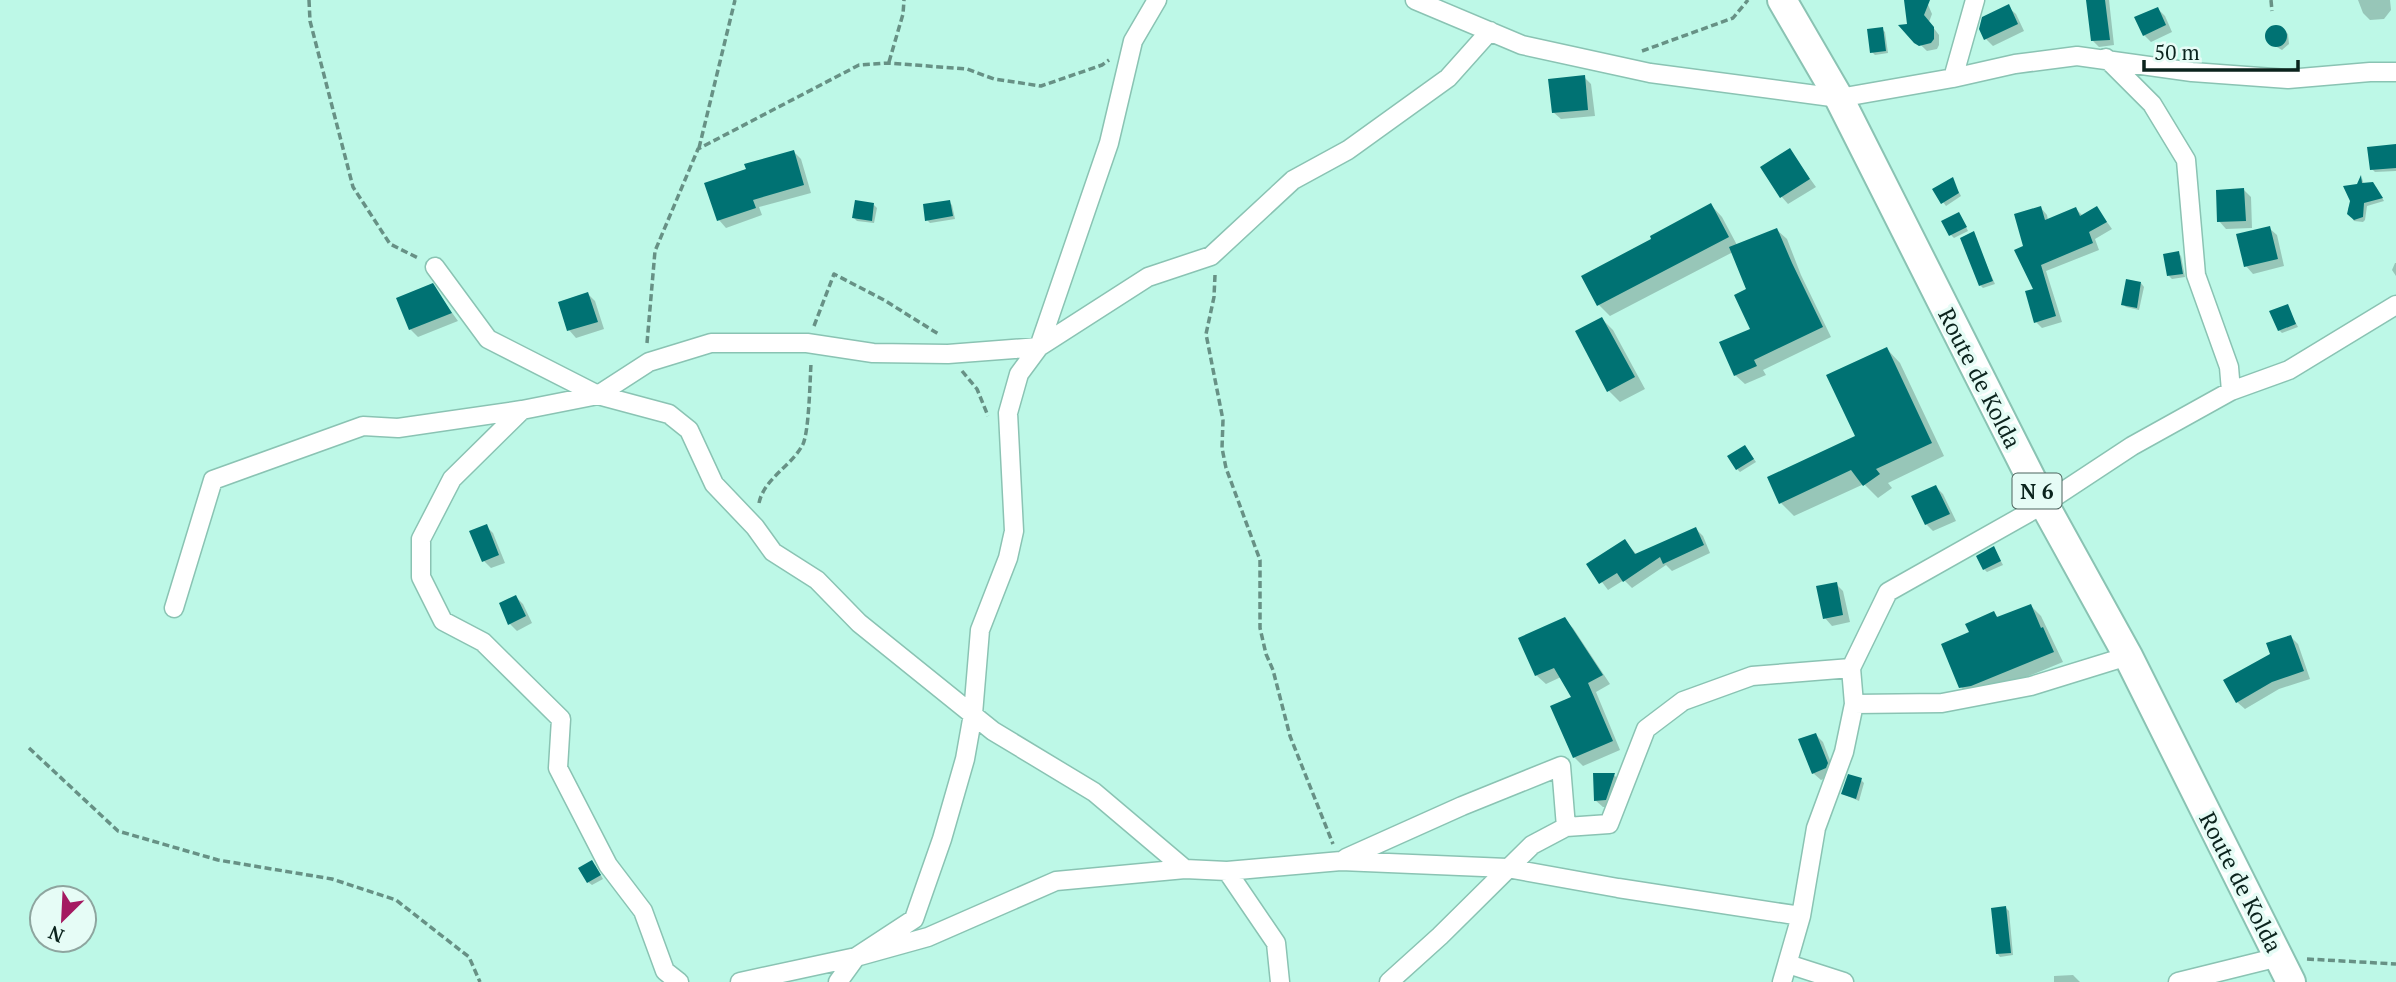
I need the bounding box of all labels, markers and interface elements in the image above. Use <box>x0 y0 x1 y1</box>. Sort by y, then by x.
scale bar <box>2144 28 2298 72</box>
text: 50 m <box>2154 38 2200 66</box>
street label: Route de Kolda <box>1931 303 2029 454</box>
road number: N 6 <box>2012 474 2062 508</box>
street label: Route de Kolda <box>2192 807 2290 958</box>
north arrow <box>28 884 98 954</box>
text: N <box>44 920 68 949</box>

